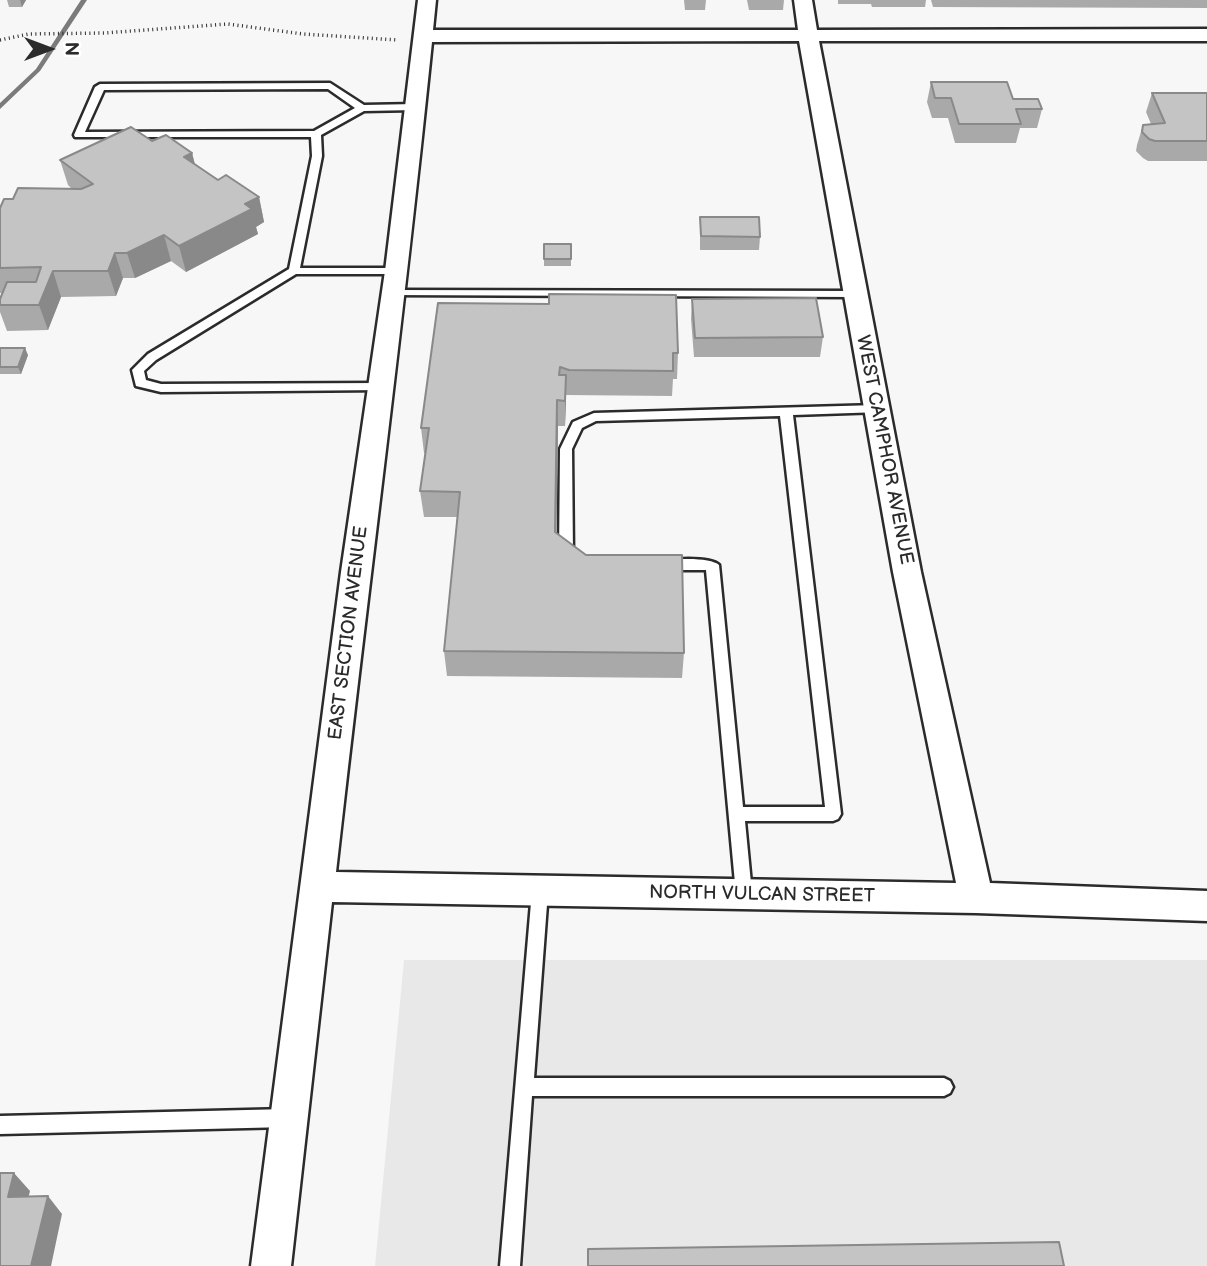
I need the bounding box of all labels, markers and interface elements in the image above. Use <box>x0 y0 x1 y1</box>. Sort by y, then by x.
north arrow <box>14 14 84 84</box>
text: N <box>59 42 82 56</box>
street label: WEST CAMPHOR AVENUE <box>851 333 917 567</box>
street label: EAST SECTION AVENUE <box>325 525 373 741</box>
street label: NORTH VULCAN STREET <box>649 882 875 908</box>

